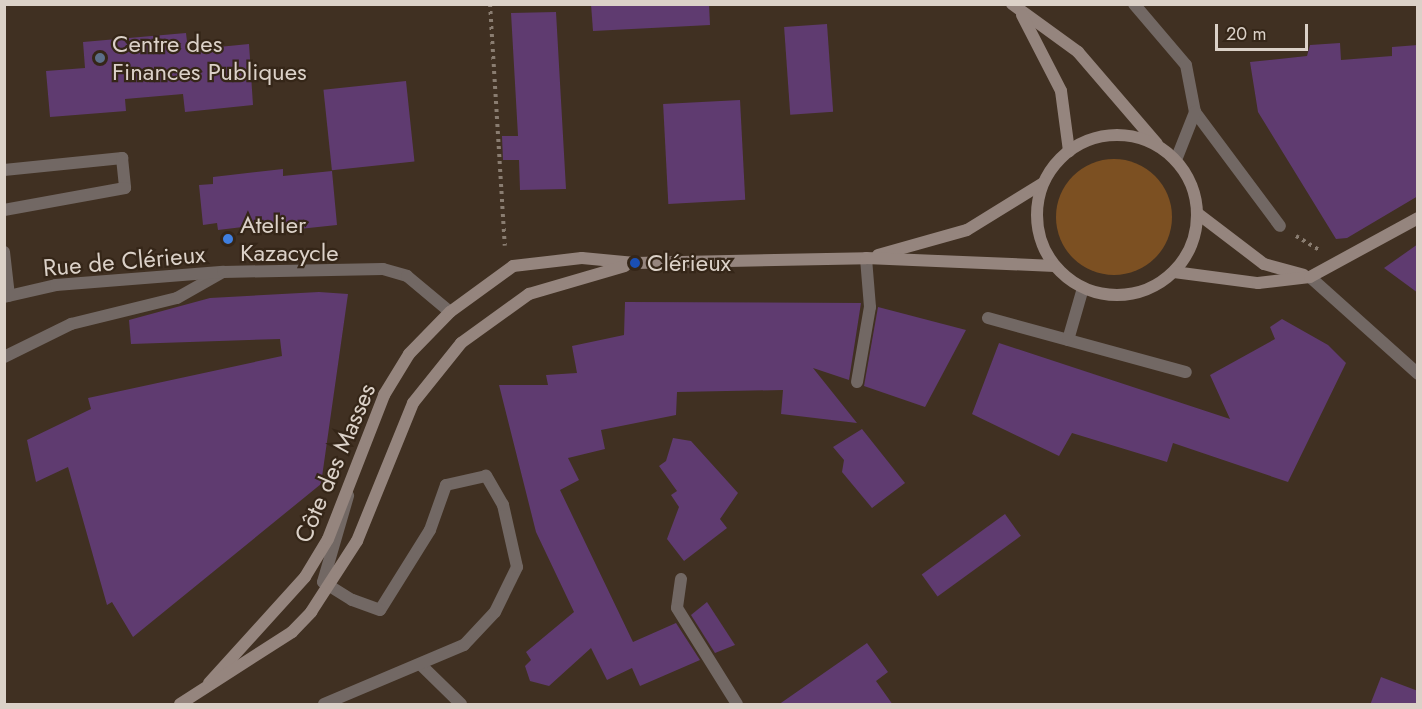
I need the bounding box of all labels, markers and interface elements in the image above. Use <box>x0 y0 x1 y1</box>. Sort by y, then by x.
scale bar <box>1218 12 1311 50</box>
text: 20 m <box>1226 21 1266 47</box>
place label: Centre des Finances Publiques <box>112 30 307 86</box>
marker: Centre des Finances Publiques <box>93 51 107 65</box>
place label: Atelier Kazacycle <box>240 211 339 267</box>
marker: Atelier Kazacycle <box>221 232 235 246</box>
street label: Rue de Clérieux <box>42 240 206 282</box>
place label: Clérieux <box>647 249 731 277</box>
marker: Clérieux <box>628 256 642 270</box>
street label: Côte des Masses <box>289 379 381 547</box>

